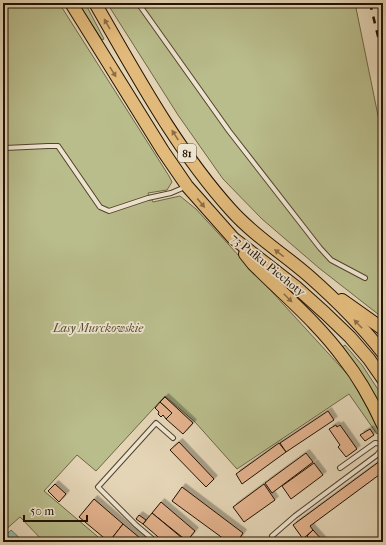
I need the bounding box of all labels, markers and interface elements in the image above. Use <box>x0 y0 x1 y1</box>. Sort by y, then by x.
one-way arrow <box>104 18 111 30</box>
one-way arrow <box>110 66 117 78</box>
one-way arrow <box>171 130 179 140</box>
road number: 81 <box>178 144 196 162</box>
one-way arrow <box>197 197 206 208</box>
street label: 73 Pułku Piechoty <box>228 231 308 300</box>
one-way arrow <box>274 248 285 257</box>
one-way arrow <box>283 293 293 303</box>
one-way arrow <box>353 319 363 329</box>
park label: Lasy Murckowskie <box>52 321 144 335</box>
scale bar <box>24 497 87 523</box>
text: 50 m <box>30 504 54 518</box>

